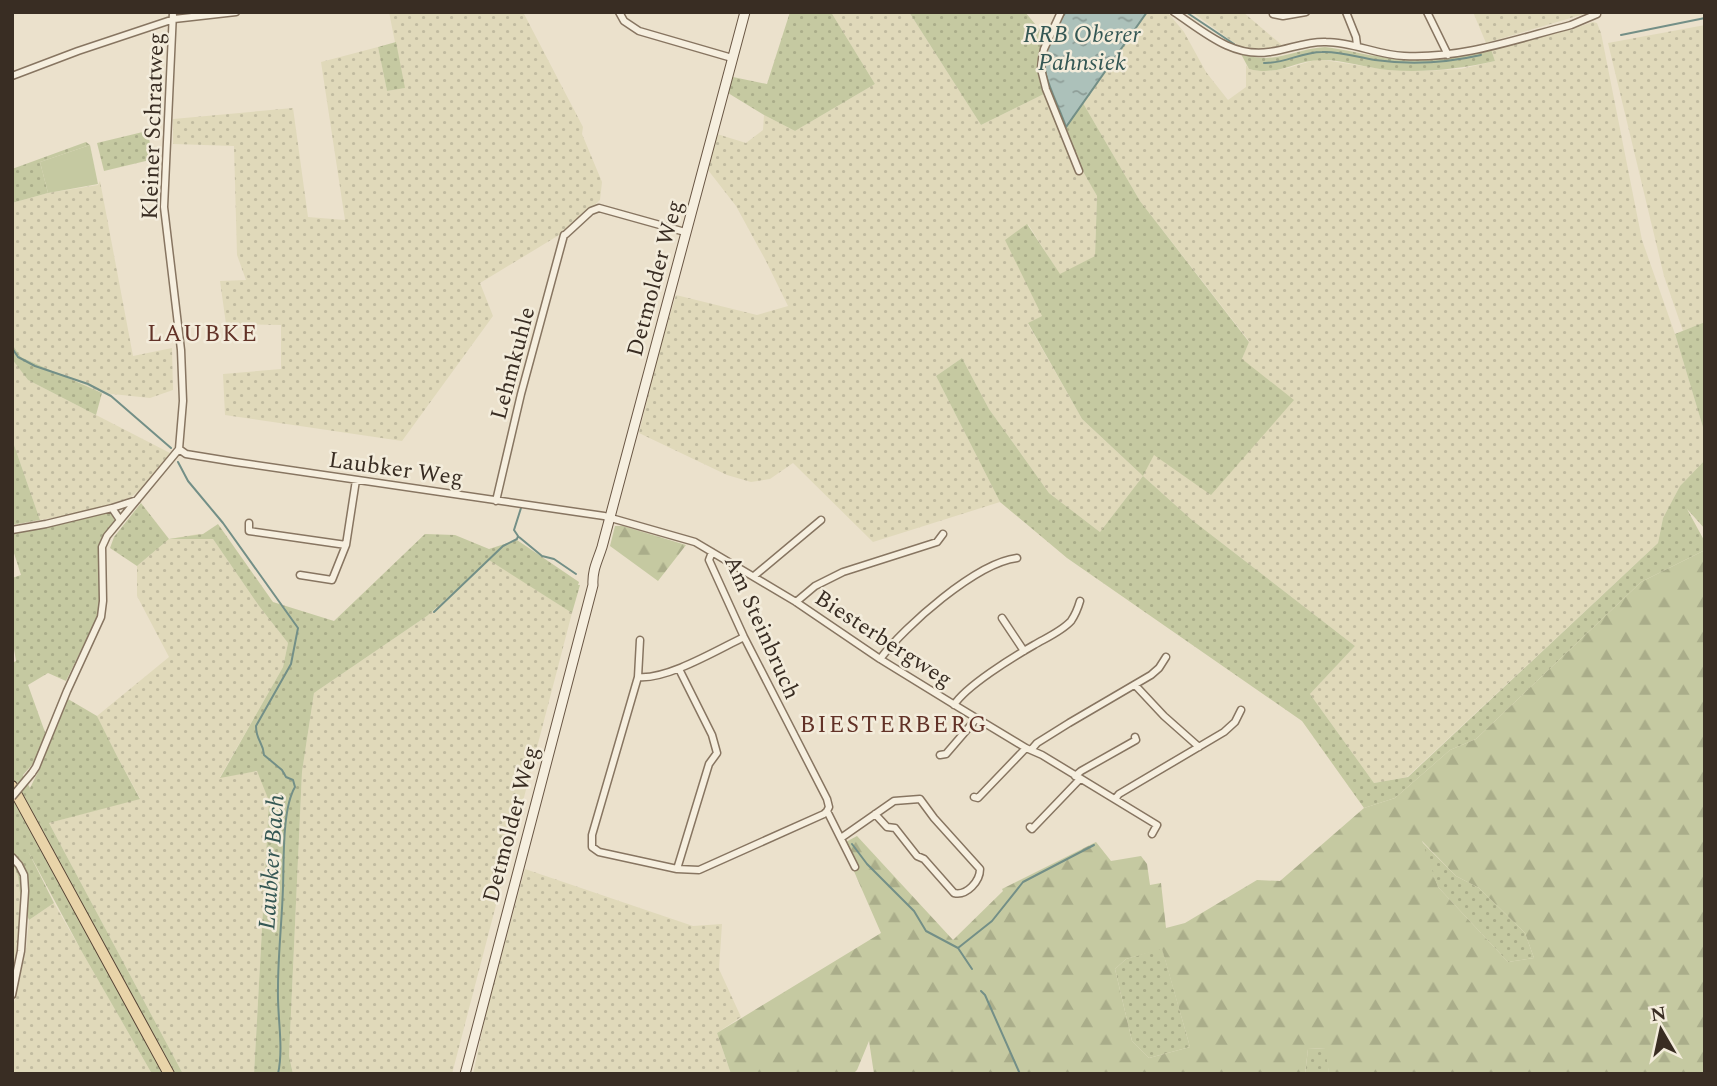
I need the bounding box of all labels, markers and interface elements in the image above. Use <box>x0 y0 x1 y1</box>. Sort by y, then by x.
water label: RRB Oberer Pahnsiek <box>1023 17 1142 81</box>
street label: Kleiner Schratweg <box>133 32 174 220</box>
street label: Detmolder Weg <box>618 196 693 361</box>
street label: Lehmkuhle <box>482 303 545 424</box>
district label: LAUBKE <box>147 316 259 352</box>
street label: Laubker Weg <box>326 443 465 496</box>
street label: Am Steinbruch <box>714 550 809 705</box>
street label: Biesterbergweg <box>807 581 959 697</box>
district label: BIESTERBERG <box>800 707 988 743</box>
street label: Detmolder Weg <box>474 742 549 907</box>
water label: Laubker Bach <box>249 793 295 931</box>
north arrow <box>1626 995 1696 1065</box>
text: N <box>1649 999 1669 1030</box>

